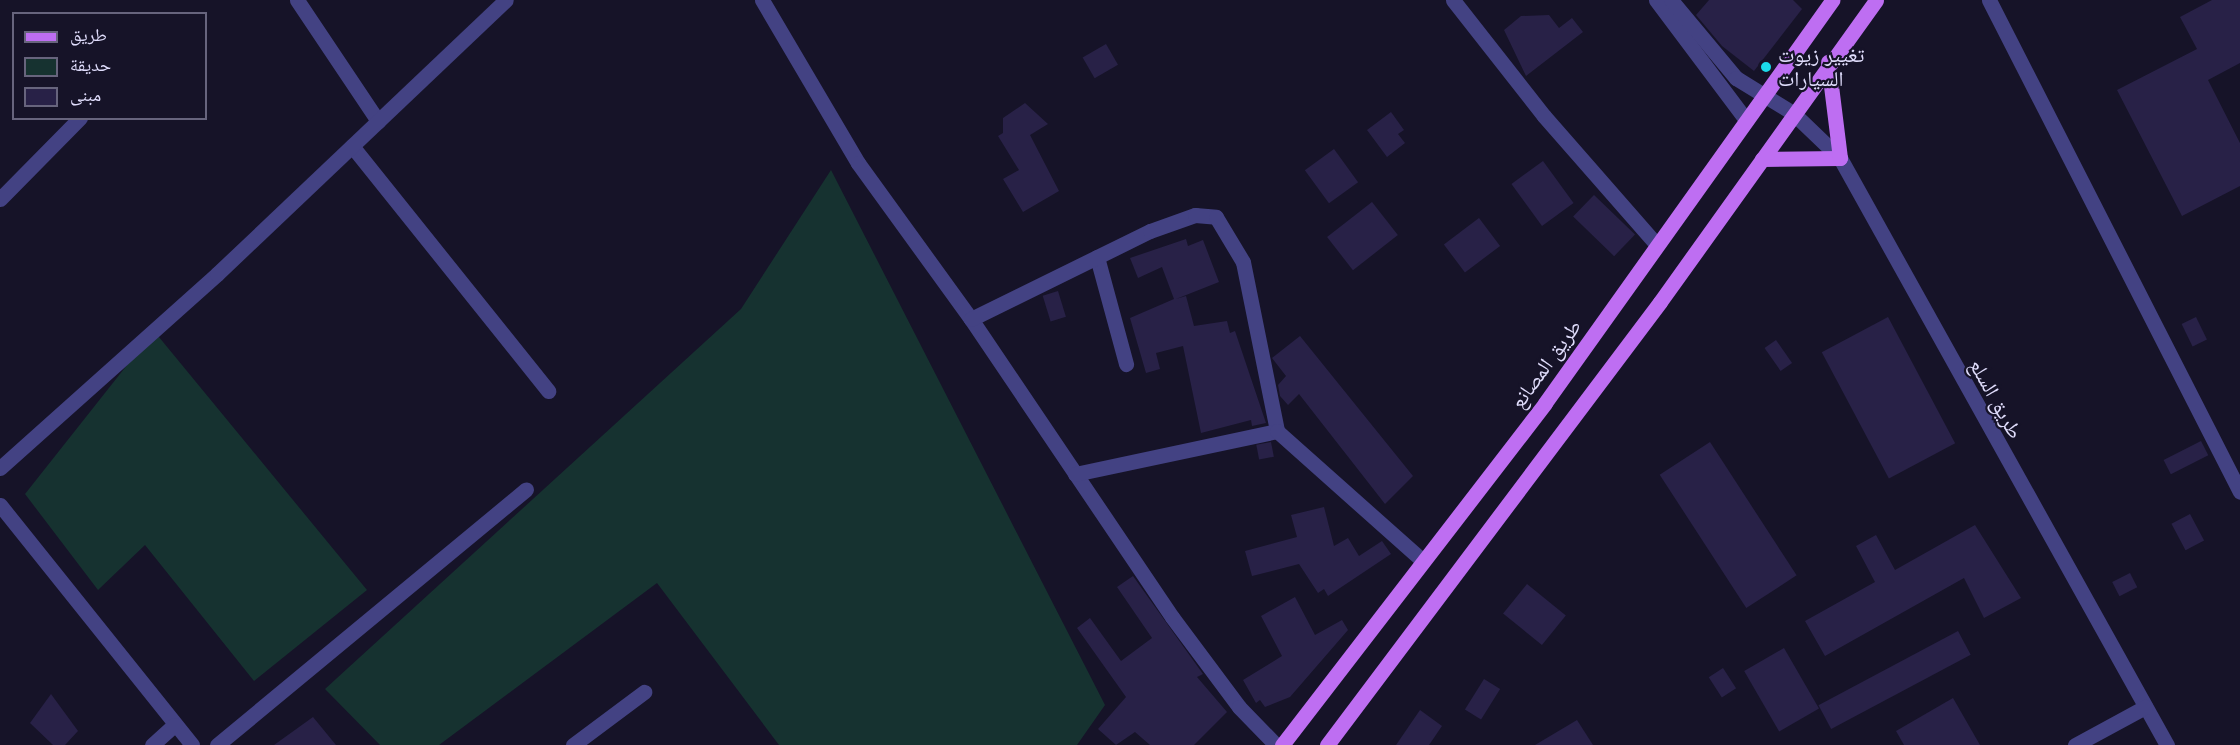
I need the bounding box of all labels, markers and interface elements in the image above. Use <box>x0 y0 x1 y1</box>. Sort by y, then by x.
legend <box>12 12 207 120</box>
text: طريق <box>70 24 107 46</box>
place label: تغيير زيوت السيارات <box>1778 42 1864 92</box>
text: حديقة <box>70 54 111 76</box>
marker: تغيير زيوت السيارات <box>1759 60 1773 74</box>
text: مبنى <box>70 84 101 106</box>
street label: طريق المصانع <box>1505 314 1587 414</box>
street label: طريق السلع <box>1964 355 2028 443</box>

